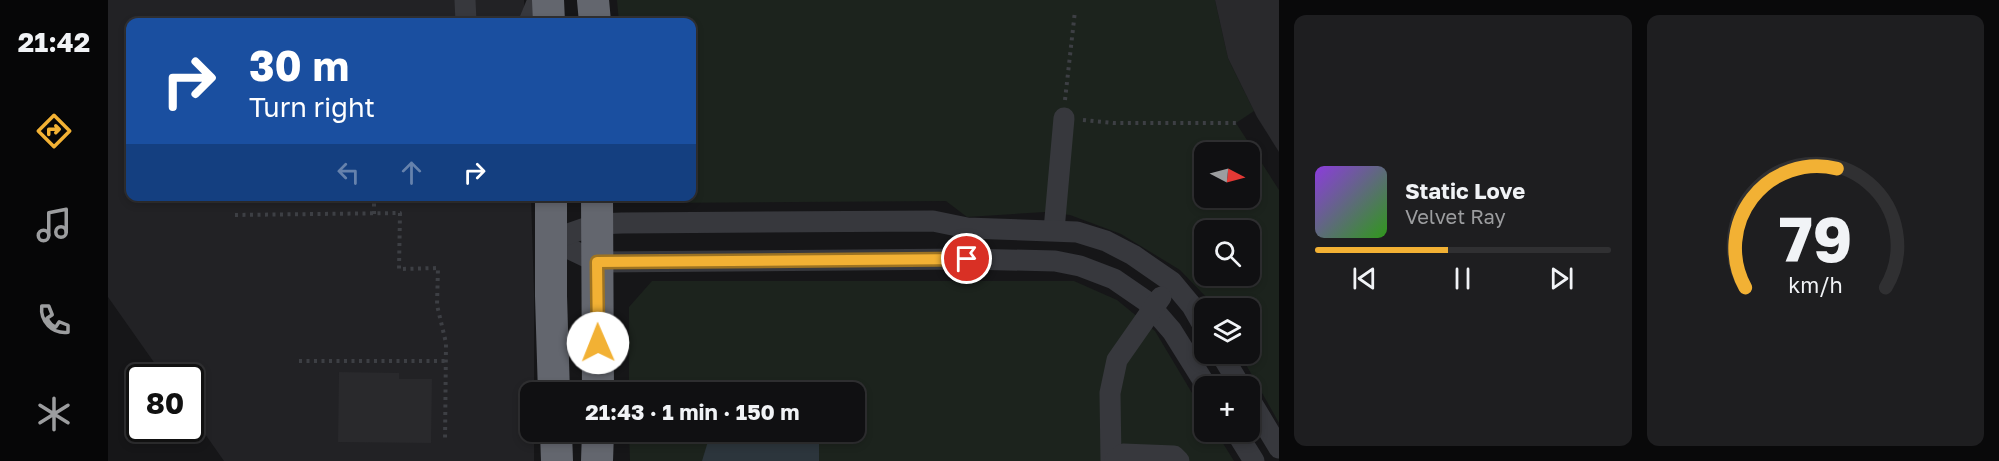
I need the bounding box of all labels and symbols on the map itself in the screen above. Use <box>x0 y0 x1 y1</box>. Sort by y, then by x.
north arrow <box>1194 142 1260 208</box>
pin <box>941 233 992 284</box>
position arrow <box>566 311 630 375</box>
speed limit sign: 80 <box>126 364 204 442</box>

